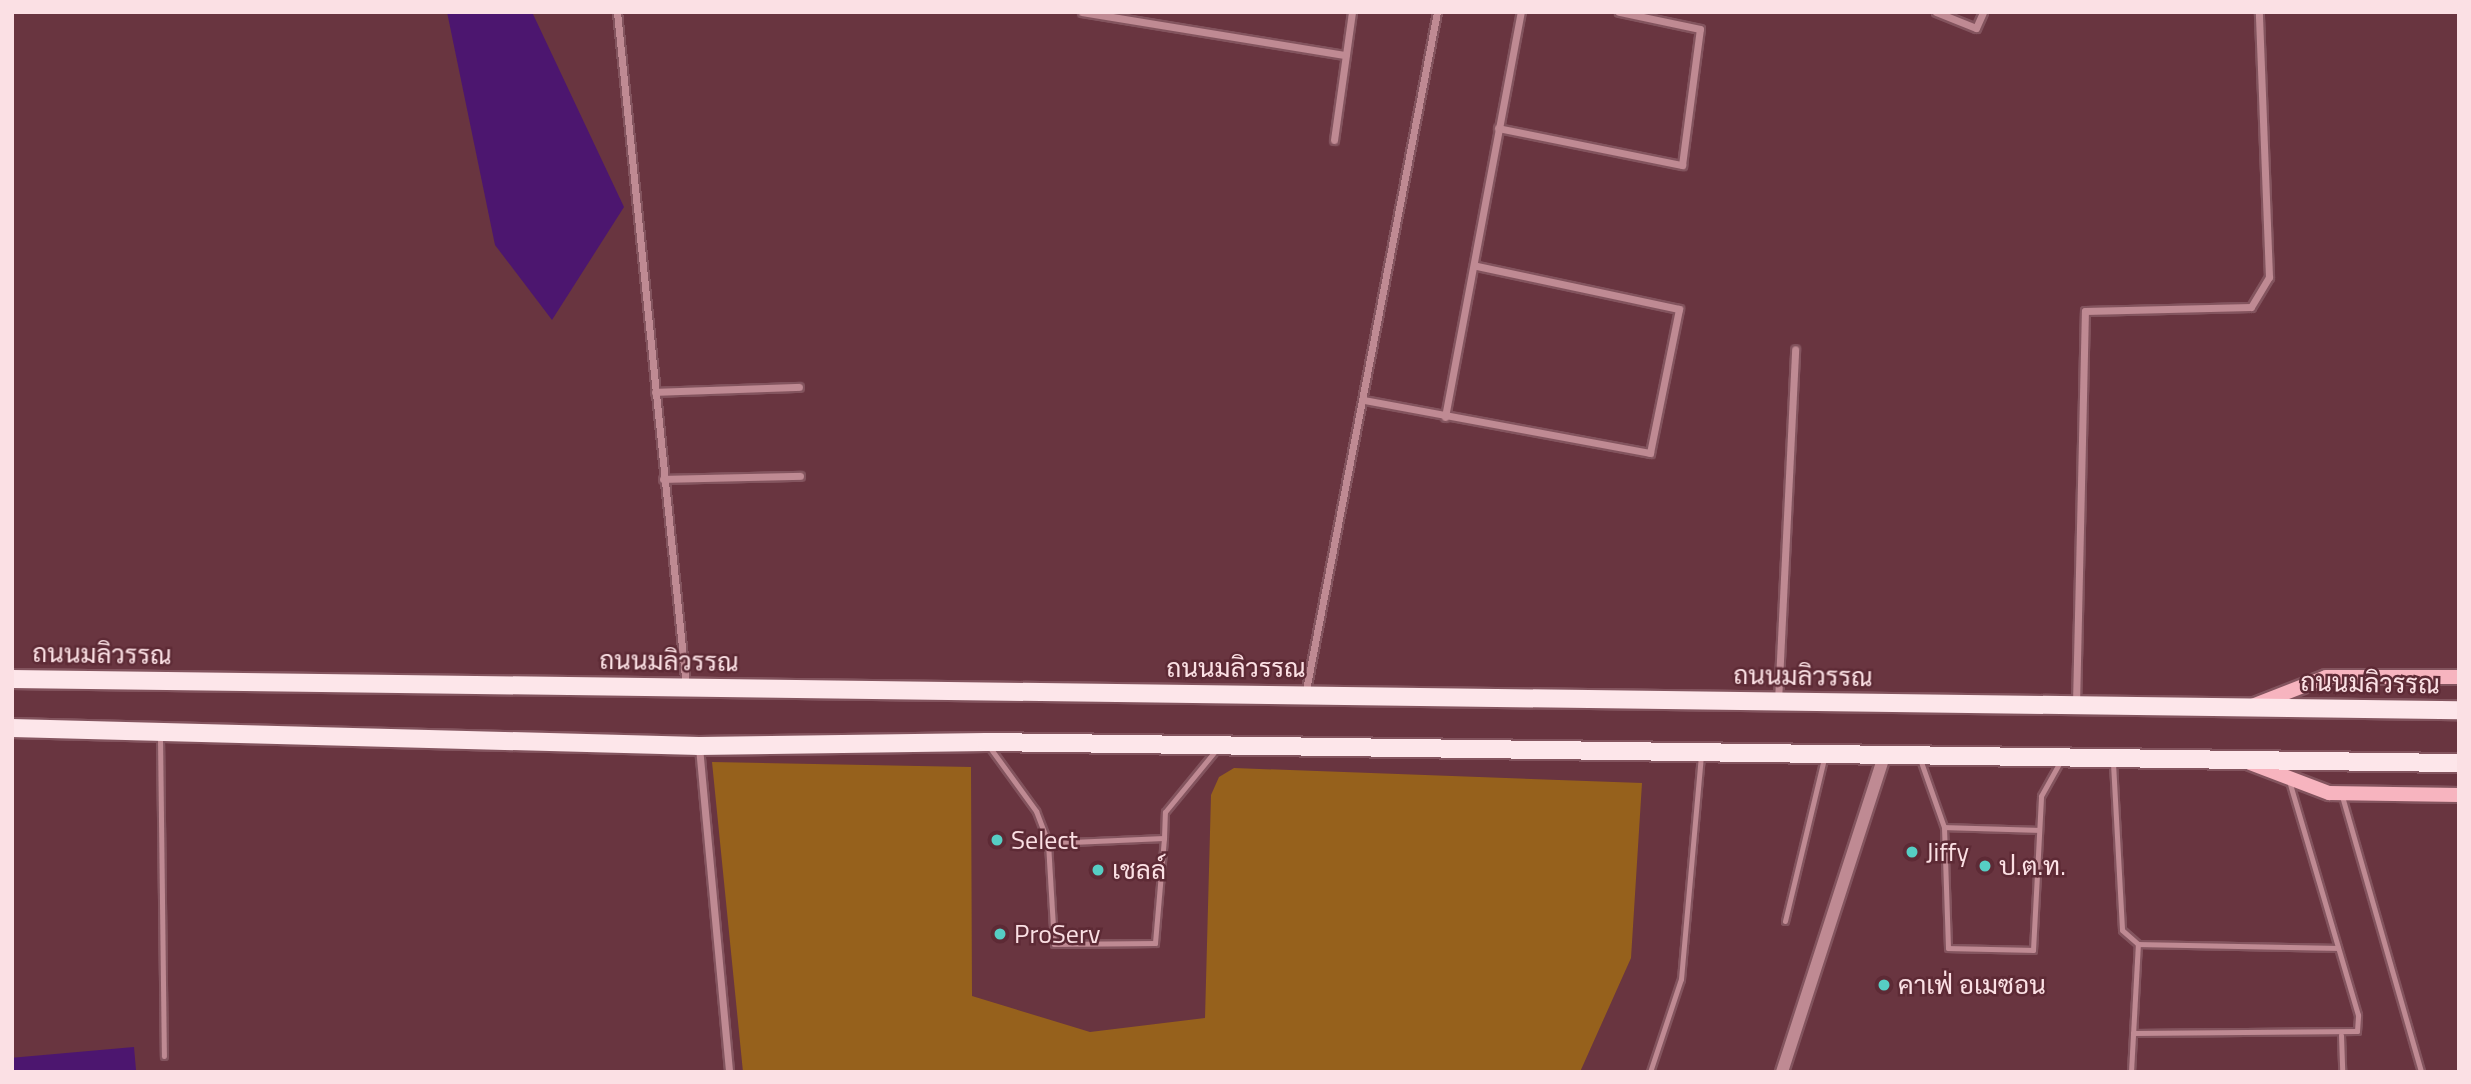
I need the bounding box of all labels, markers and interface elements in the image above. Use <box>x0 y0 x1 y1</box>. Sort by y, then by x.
street label: ถนนมลิวรรณ <box>32 637 172 671</box>
street label: ถนนมลิวรรณ <box>599 644 739 678</box>
street label: ถนนมลิวรรณ <box>1166 652 1306 684</box>
street label: ถนนมลิวรรณ <box>1733 659 1873 693</box>
street label: ถนนมลิวรรณ <box>2300 666 2440 700</box>
place label: Select <box>1011 824 1078 856</box>
marker: Select <box>989 832 1005 848</box>
place label: Jiffy <box>1926 836 1969 868</box>
marker: Jiffy <box>1904 844 1920 860</box>
place label: ป.ต.ท. <box>1999 850 2066 882</box>
place label: เชลล์ <box>1112 854 1166 886</box>
marker: ป.ต.ท. <box>1977 858 1993 874</box>
marker: เชลล์ <box>1090 862 1106 878</box>
place label: ProServ <box>1014 918 1100 950</box>
marker: ProServ <box>992 926 1008 942</box>
place label: คาเฟ่ อเมซอน <box>1898 969 2046 1001</box>
marker: คาเฟ่ อเมซอน <box>1876 977 1892 993</box>

